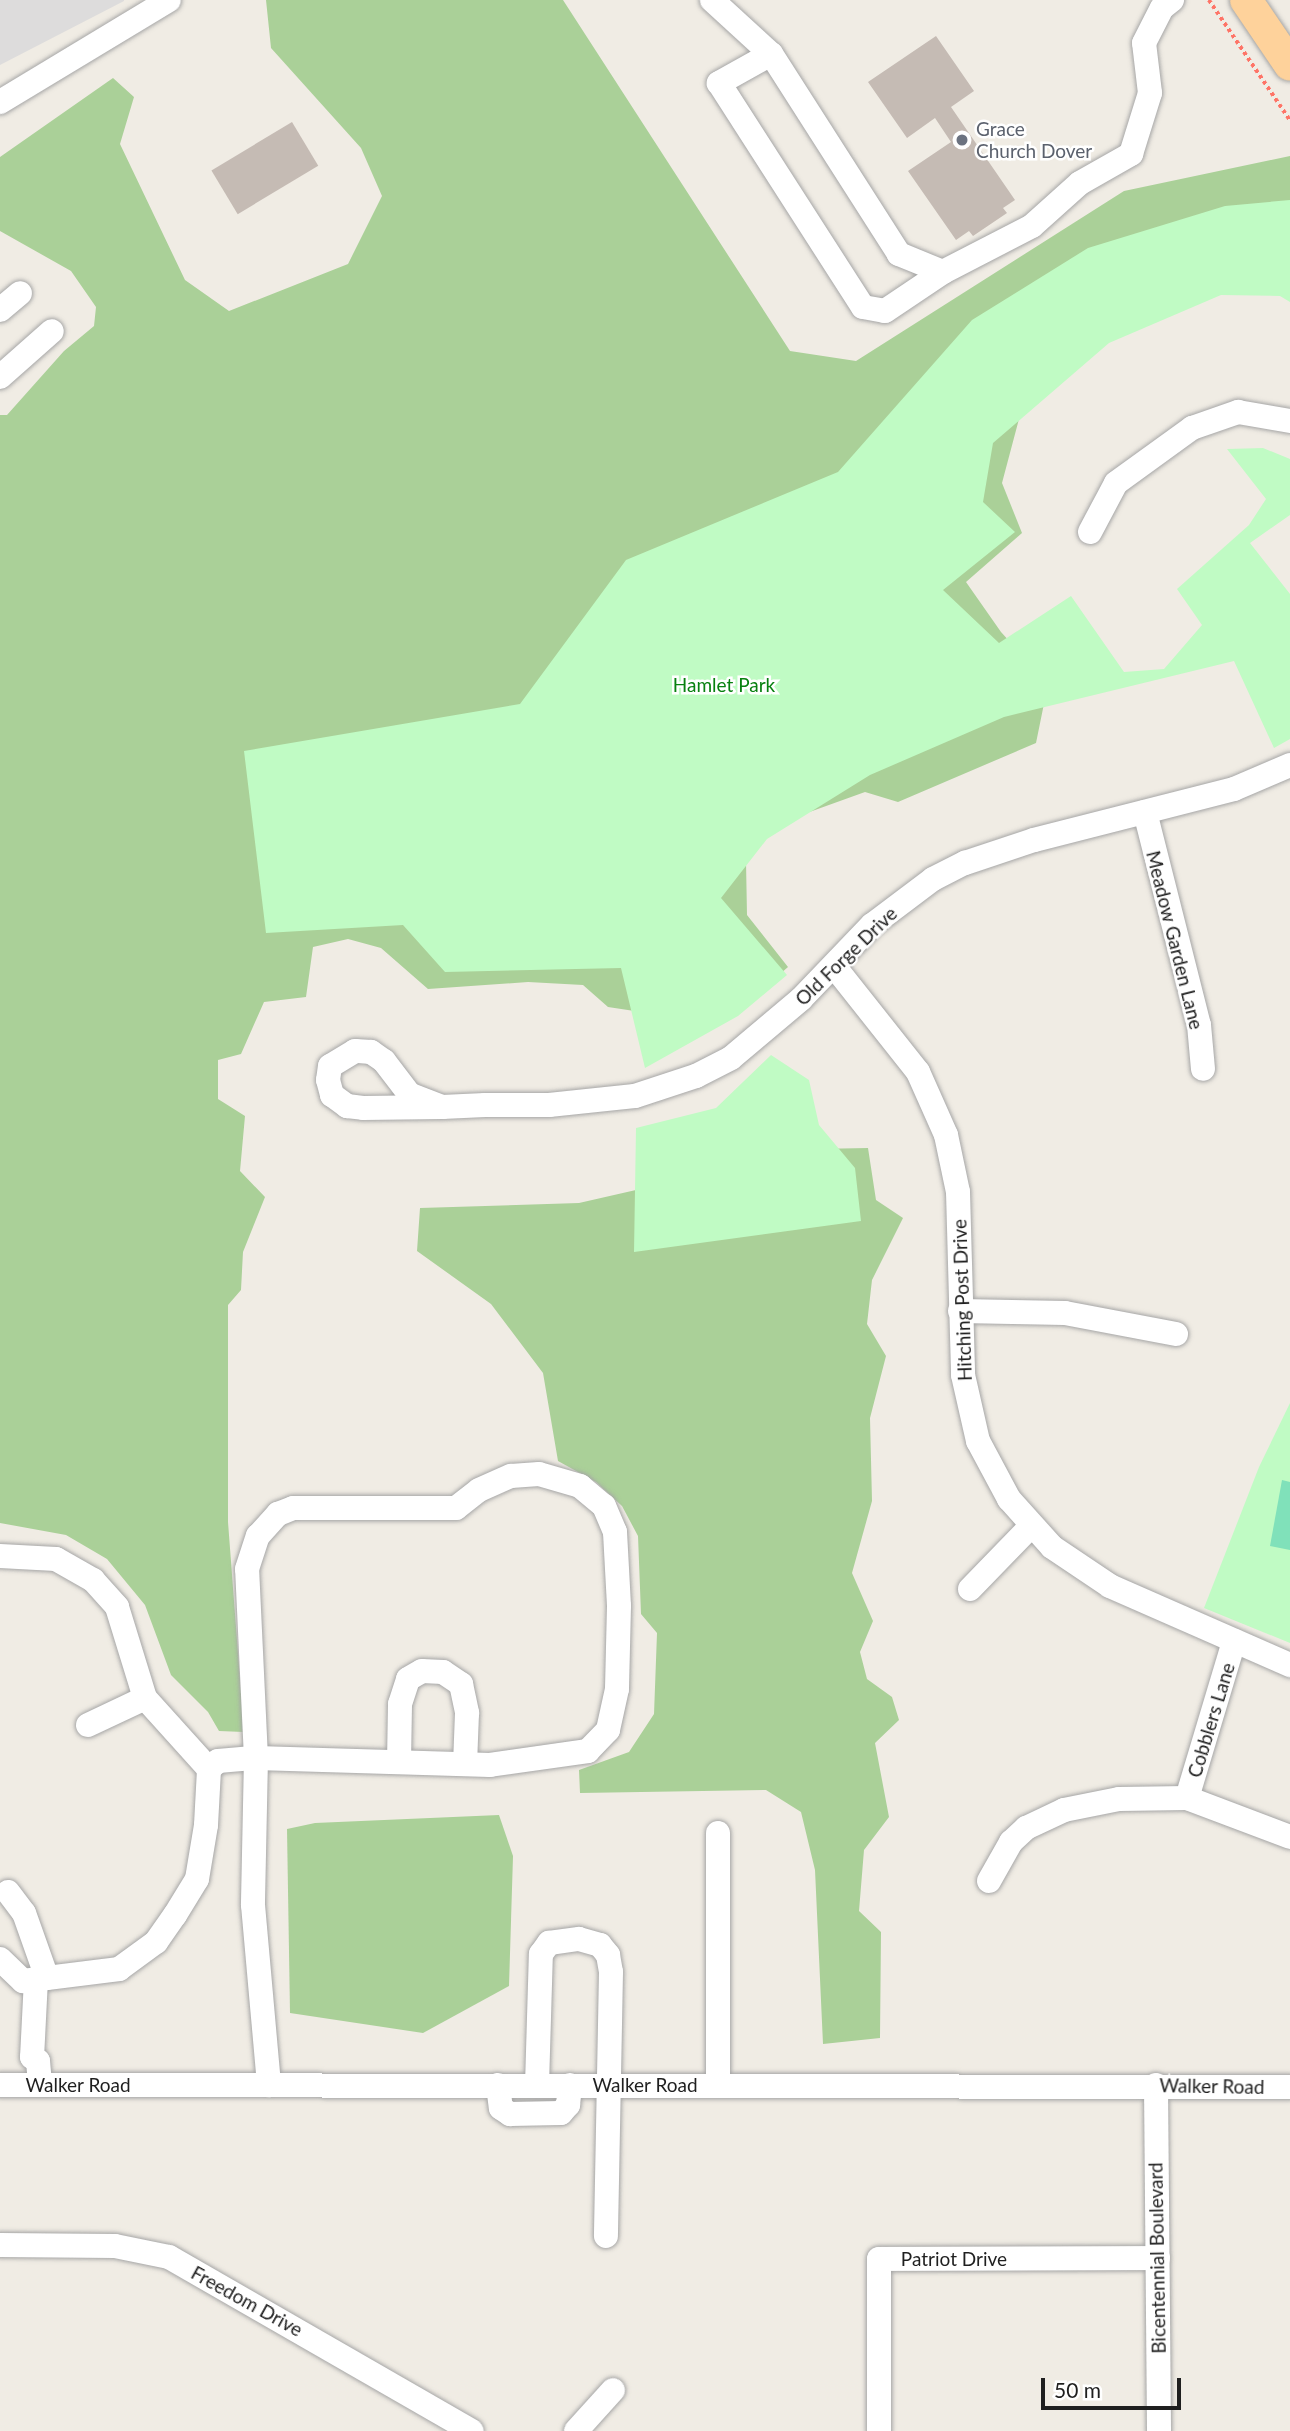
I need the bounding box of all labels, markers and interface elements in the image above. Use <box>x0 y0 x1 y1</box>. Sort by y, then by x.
place label: Grace Church Dover <box>976 118 1092 162</box>
marker: Grace Church Dover <box>954 132 970 148</box>
park label: Hamlet Park <box>673 674 775 696</box>
street label: Meadow Garden Lane <box>1142 848 1208 1032</box>
street label: Old Forge Drive <box>790 902 902 1010</box>
street label: Hitching Post Drive <box>948 1219 976 1381</box>
street label: Cobblers Lane <box>1183 1660 1239 1780</box>
street label: Walker Road <box>25 2074 131 2096</box>
street label: Walker Road <box>592 2074 698 2096</box>
street label: Walker Road <box>1159 2074 1265 2098</box>
street label: Bicentennial Boulevard <box>1144 2162 1170 2354</box>
street label: Patriot Drive <box>901 2248 1007 2270</box>
street label: Freedom Drive <box>187 2261 307 2341</box>
scale bar <box>1045 2364 1185 2408</box>
text: 50 m <box>1054 2377 1101 2402</box>

